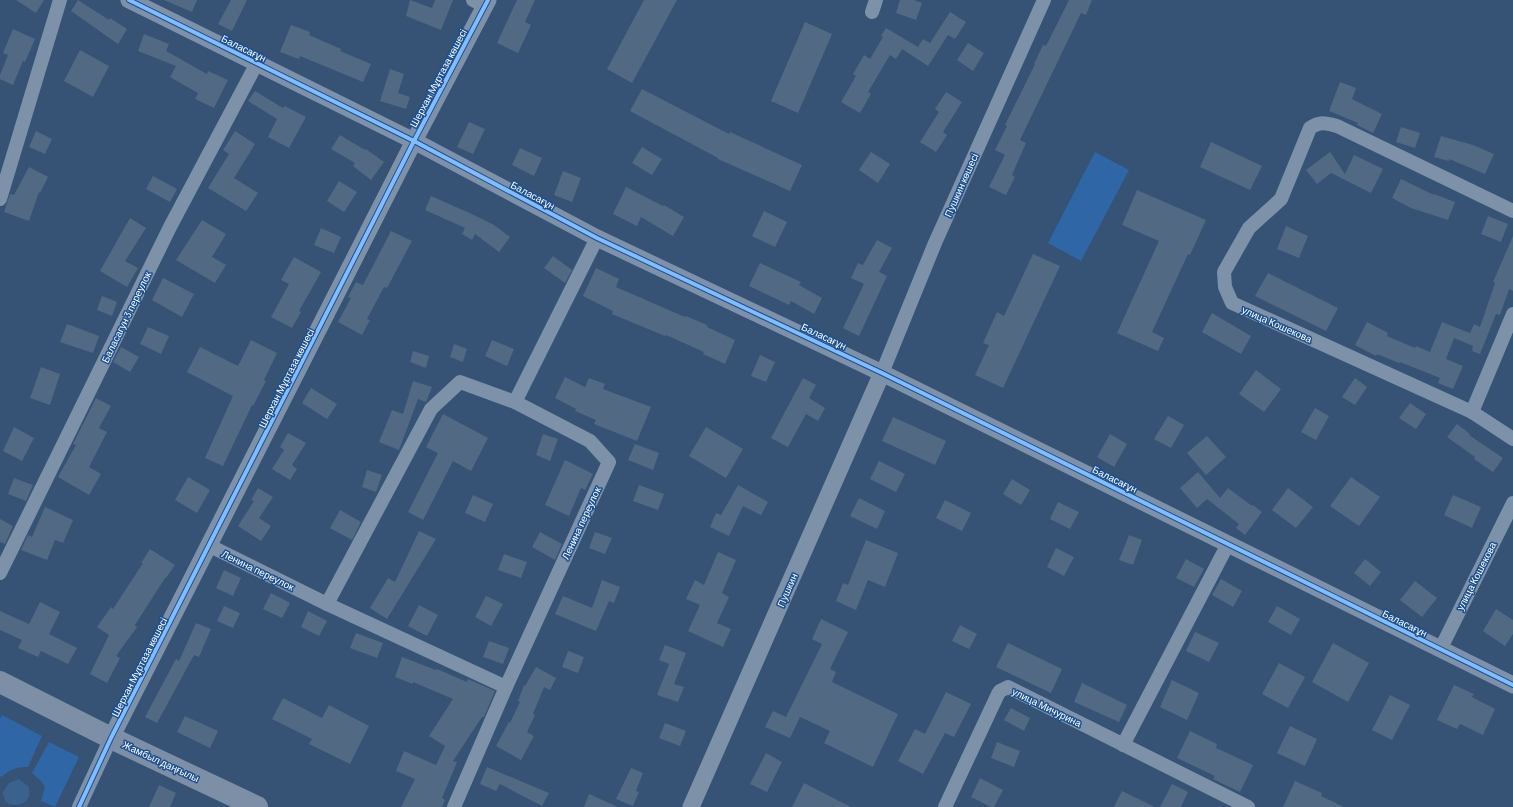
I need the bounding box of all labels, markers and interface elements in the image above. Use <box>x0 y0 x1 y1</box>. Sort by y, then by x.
street label: Шерхан Мұртаза көшесі <box>407 27 469 129</box>
street label: Баласағұн <box>220 32 268 64</box>
street label: Пушкин көшесі <box>942 151 980 219</box>
street label: Баласағұн <box>509 178 557 212</box>
street label: Баласагун 3 переулок <box>99 269 154 365</box>
street label: улица Кошекова <box>1240 303 1314 345</box>
street label: Баласағұн <box>800 320 848 352</box>
street label: Шерхан Мұртаза көшесі <box>256 326 316 430</box>
street label: Баласағұн <box>1091 463 1139 495</box>
street label: Ленина переулок <box>559 484 603 561</box>
street label: улица Кошекова <box>1454 539 1499 612</box>
street label: Ленина переулок <box>220 547 297 593</box>
street label: Пушкин <box>774 571 800 609</box>
street label: Баласағұн <box>1381 607 1429 639</box>
street label: Шерхан Мұртаза көшесі <box>109 615 169 719</box>
street label: улица Мичурина <box>1010 685 1084 729</box>
street label: Жамбыл даңғылы <box>121 738 201 784</box>

